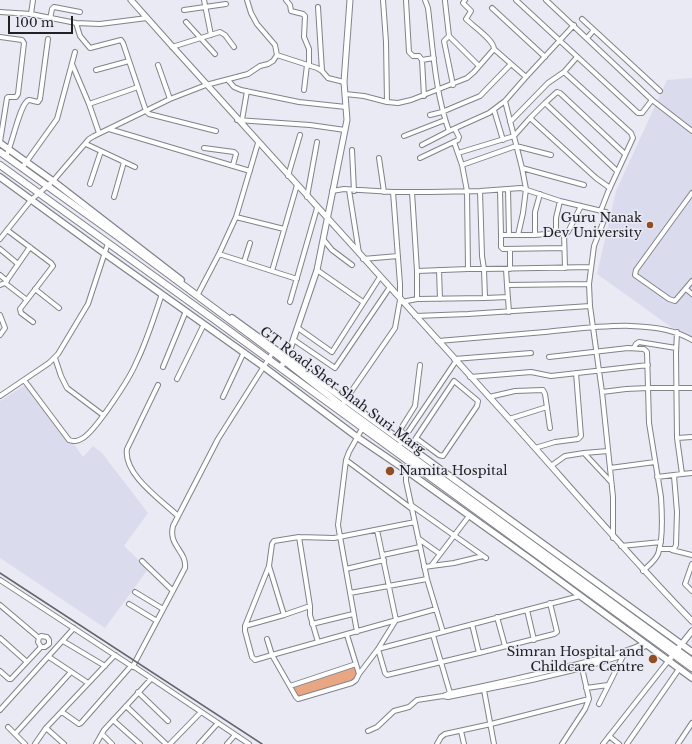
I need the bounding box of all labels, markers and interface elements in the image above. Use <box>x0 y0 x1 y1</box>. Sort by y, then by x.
scale bar <box>10 8 75 34</box>
text: 100 m <box>15 15 54 30</box>
place label: Guru Nanak Dev University <box>543 210 642 241</box>
marker: Guru Nanak Dev University <box>645 220 655 230</box>
street label: GT Road;Sher Shah Suri Marg <box>256 324 428 458</box>
place label: Namita Hospital <box>399 463 507 479</box>
marker: Namita Hospital <box>384 465 396 477</box>
place label: Simran Hospital and Childcare Centre <box>507 644 644 675</box>
marker: Simran Hospital and Childcare Centre <box>647 653 659 665</box>

